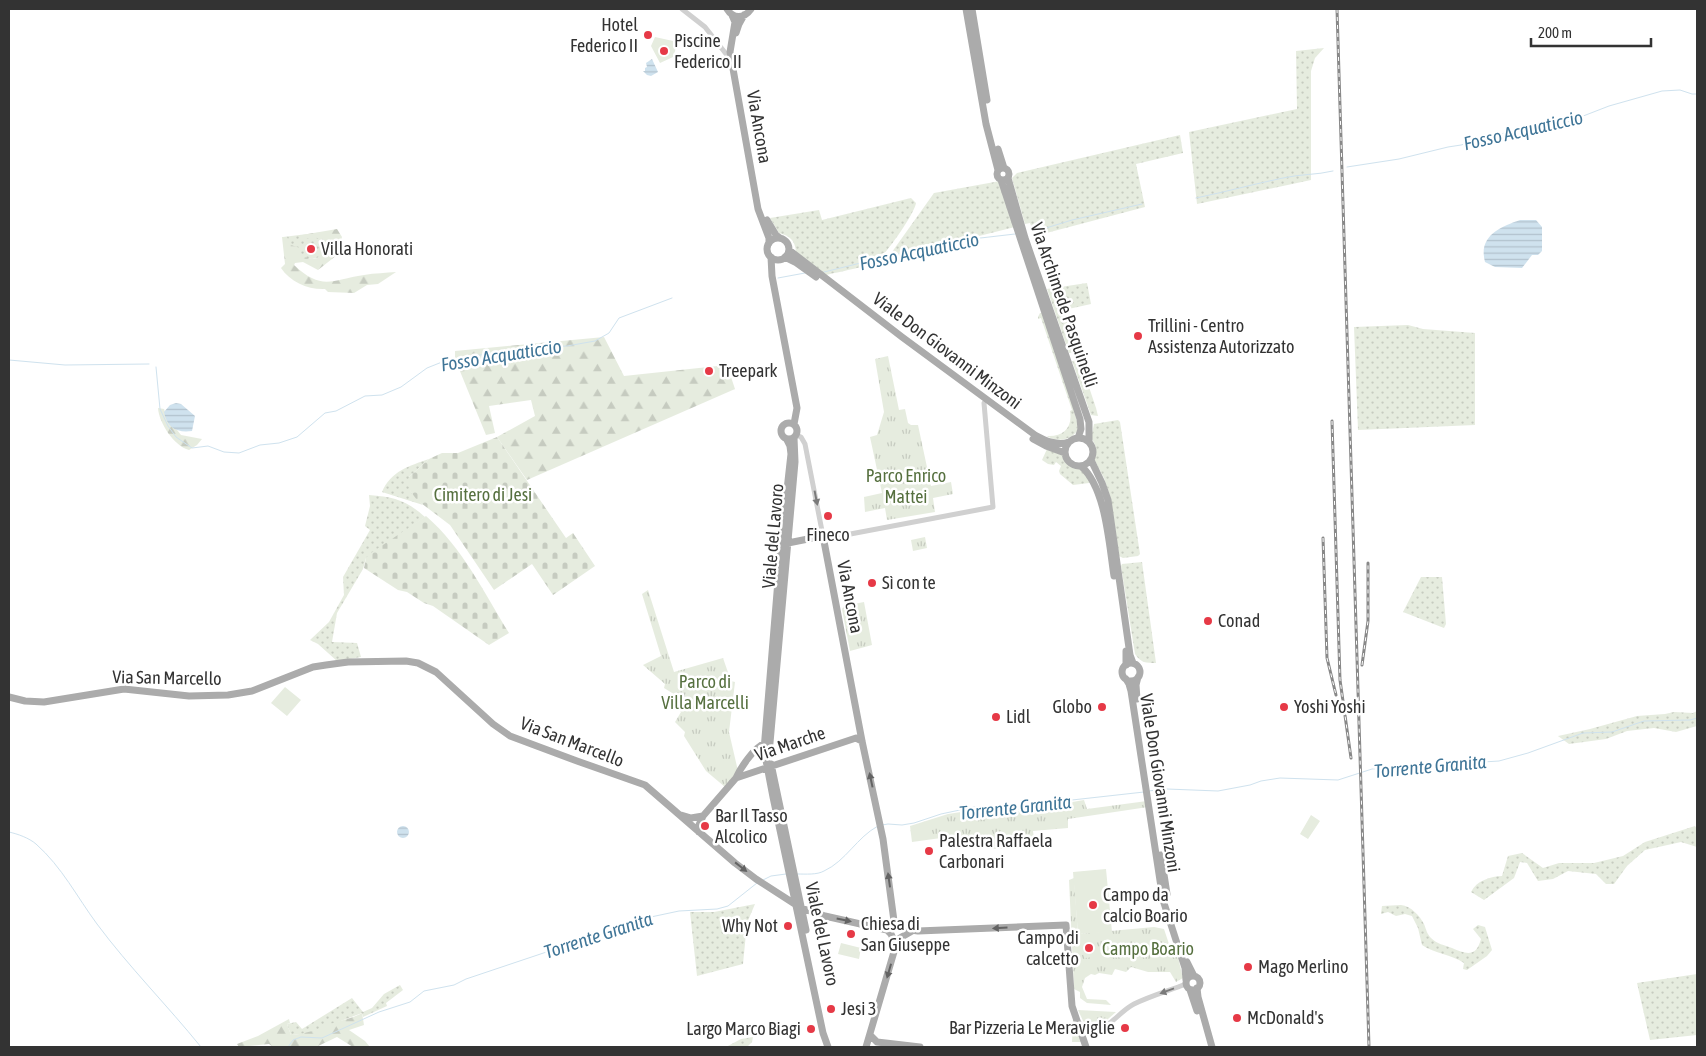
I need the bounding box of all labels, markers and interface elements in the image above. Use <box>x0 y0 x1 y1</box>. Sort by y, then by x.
place label: Hotel Federico II <box>570 14 638 56</box>
scale bar <box>1531 15 1651 47</box>
text: 200 m <box>1538 24 1572 41</box>
marker: Hotel Federico II <box>642 29 654 41</box>
place label: Piscine Federico II <box>674 30 742 72</box>
marker: Piscine Federico II <box>658 45 670 57</box>
street label: Via Ancona <box>743 89 776 165</box>
water label: Fosso Acquaticcio <box>1461 106 1585 154</box>
street label: Via Archimede Pasquinelli <box>1026 220 1103 390</box>
water label: Fosso Acquaticcio <box>857 228 981 274</box>
place label: Villa Honorati <box>321 238 413 259</box>
marker: Villa Honorati <box>305 243 317 255</box>
street label: Viale Don Giovanni Minzoni <box>869 288 1026 413</box>
place label: Trillini - Centro Assistenza Autorizzato <box>1148 315 1294 357</box>
marker: Trillini - Centro Assistenza Autorizzato <box>1132 330 1144 342</box>
water label: Fosso Acquaticcio <box>439 335 563 375</box>
place label: Treepark <box>719 360 778 381</box>
marker: Treepark <box>703 365 715 377</box>
park label: Parco Enrico Mattei <box>866 465 946 507</box>
street label: Viale del Lavoro <box>757 483 788 589</box>
park label: Cimitero di Jesi <box>434 484 532 505</box>
one-way arrow <box>812 490 820 506</box>
marker: Fineco <box>822 510 834 522</box>
place label: Fineco <box>806 524 850 545</box>
street label: Via Ancona <box>833 559 868 635</box>
place label: Sì con te <box>882 572 936 593</box>
marker: Sì con te <box>866 577 878 589</box>
place label: Conad <box>1218 610 1260 631</box>
marker: Conad <box>1202 615 1214 627</box>
street label: Via San Marcello <box>112 666 222 689</box>
park label: Parco di Villa Marcelli <box>661 671 749 713</box>
street label: Viale Don Giovanni Minzoni <box>1136 692 1185 874</box>
place label: Globo <box>1052 696 1092 717</box>
place label: Yoshi Yoshi <box>1294 696 1366 717</box>
marker: Globo <box>1096 701 1108 713</box>
marker: Yoshi Yoshi <box>1278 701 1290 713</box>
place label: Lidl <box>1006 706 1031 727</box>
marker: Lidl <box>990 711 1002 723</box>
street label: Via San Marcello <box>517 712 627 771</box>
street label: Via Marche <box>752 722 828 765</box>
water label: Torrente Granita <box>1373 750 1487 782</box>
one-way arrow <box>866 772 874 788</box>
water label: Torrente Granita <box>958 790 1072 824</box>
place label: Bar Il Tasso Alcolico <box>715 805 788 847</box>
marker: Bar Il Tasso Alcolico <box>699 820 711 832</box>
place label: Palestra Raffaela Carbonari <box>939 830 1053 872</box>
marker: Palestra Raffaela Carbonari <box>923 845 935 857</box>
one-way arrow <box>734 862 747 873</box>
one-way arrow <box>885 872 893 888</box>
street label: Viale del Lavoro <box>801 880 844 988</box>
place label: Campo da calcio Boario <box>1103 884 1188 926</box>
marker: Campo da calcio Boario <box>1087 899 1099 911</box>
water label: Torrente Granita <box>541 907 655 963</box>
place label: Chiesa di San Giuseppe <box>861 913 950 955</box>
place label: Why Not <box>722 915 778 936</box>
one-way arrow <box>836 916 851 924</box>
marker: Why Not <box>782 920 794 932</box>
one-way arrow <box>991 924 1007 932</box>
place label: Campo di calcetto <box>1017 927 1079 969</box>
marker: Chiesa di San Giuseppe <box>845 928 857 940</box>
park label: Campo Boario <box>1102 938 1194 959</box>
marker: Campo di calcetto <box>1083 942 1095 954</box>
place label: Mago Merlino <box>1258 956 1348 977</box>
marker: Mago Merlino <box>1242 961 1254 973</box>
one-way arrow <box>885 963 893 978</box>
one-way arrow <box>1159 988 1174 995</box>
place label: Jesi 3 <box>841 998 876 1019</box>
marker: Jesi 3 <box>825 1003 837 1015</box>
place label: McDonald's <box>1247 1007 1324 1028</box>
marker: McDonald's <box>1231 1012 1243 1024</box>
place label: Bar Pizzeria Le Meraviglie <box>949 1017 1115 1038</box>
place label: Largo Marco Biagi <box>686 1018 801 1039</box>
marker: Bar Pizzeria Le Meraviglie <box>1119 1022 1131 1034</box>
marker: Largo Marco Biagi <box>805 1023 817 1035</box>

